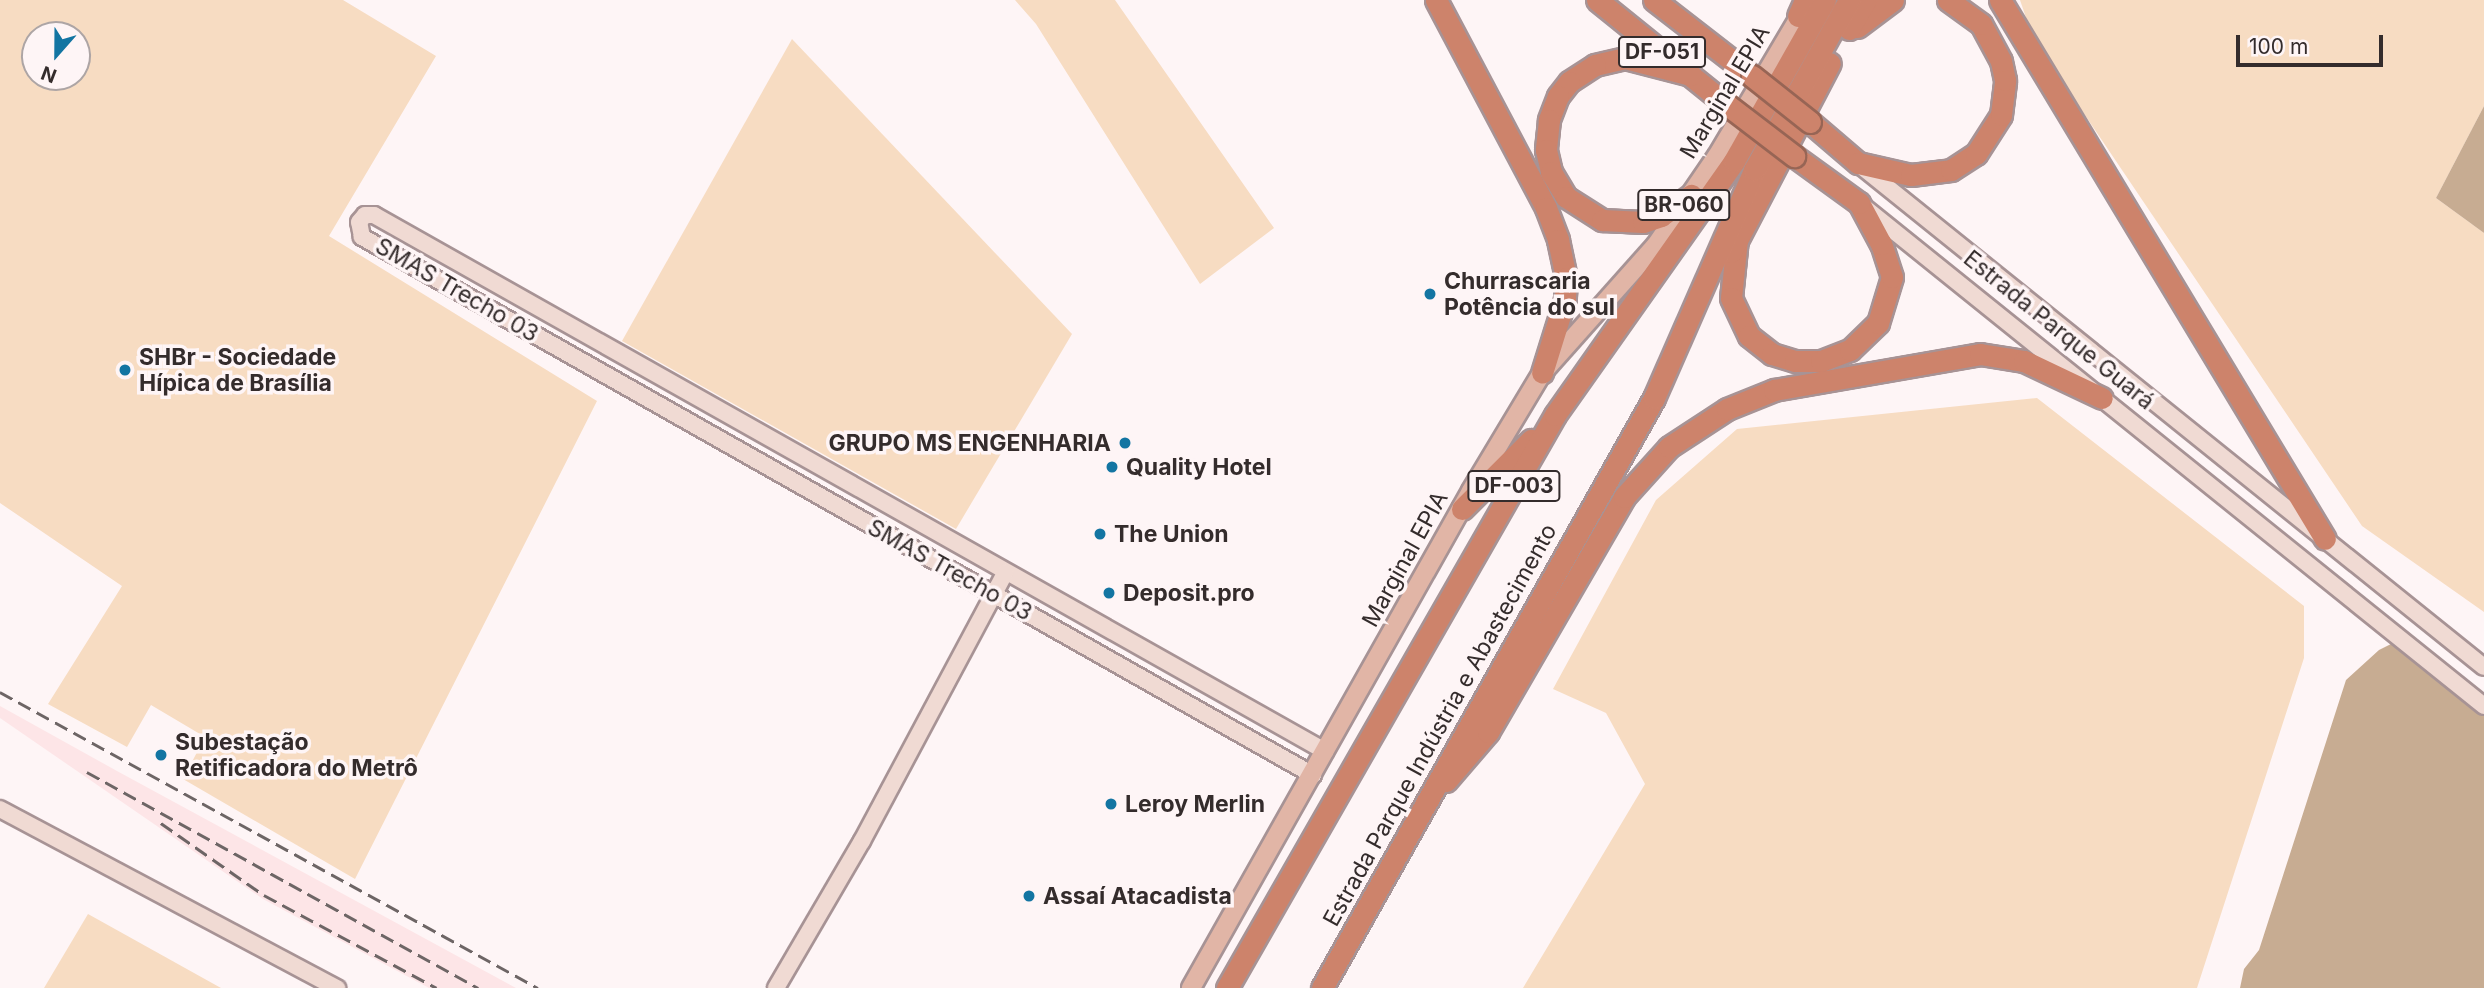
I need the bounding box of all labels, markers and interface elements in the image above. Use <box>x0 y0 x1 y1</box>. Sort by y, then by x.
street label: Marginal EPIA <box>1674 20 1776 164</box>
north arrow <box>21 21 91 91</box>
scale bar <box>2239 21 2386 65</box>
road number: DF-051 <box>1616 34 1708 70</box>
text: 100 m <box>2249 34 2308 59</box>
text: N <box>38 61 60 88</box>
road number: BR-060 <box>1637 188 1731 222</box>
street label: SMAS Trecho 03 <box>371 232 543 348</box>
street label: Estrada Parque Guará <box>1958 245 2160 415</box>
place label: Churrascaria Potência do sul <box>1444 267 1615 321</box>
marker: Churrascaria Potência do sul <box>1422 286 1438 302</box>
place label: SHBr - Sociedade Hípica de Brasília <box>139 343 336 397</box>
marker: SHBr - Sociedade Hípica de Brasília <box>117 362 133 378</box>
place label: GRUPO MS ENGENHARIA <box>828 429 1111 457</box>
marker: GRUPO MS ENGENHARIA <box>1117 435 1133 451</box>
place label: Quality Hotel <box>1126 453 1272 481</box>
marker: Quality Hotel <box>1104 459 1120 475</box>
road number: DF-003 <box>1467 468 1561 504</box>
street label: Marginal EPIA <box>1356 486 1454 632</box>
street label: SMAS Trecho 03 <box>863 513 1037 627</box>
street label: Estrada Parque Indústria e Abastecimento <box>1317 519 1563 931</box>
place label: The Union <box>1114 520 1229 548</box>
marker: The Union <box>1092 526 1108 542</box>
place label: Deposit.pro <box>1123 579 1255 607</box>
marker: Deposit.pro <box>1101 585 1117 601</box>
place label: Subestação Retificadora do Metrô <box>175 728 418 782</box>
marker: Subestação Retificadora do Metrô <box>153 747 169 763</box>
place label: Leroy Merlin <box>1125 790 1265 818</box>
marker: Leroy Merlin <box>1103 796 1119 812</box>
place label: Assaí Atacadista <box>1043 882 1232 910</box>
marker: Assaí Atacadista <box>1021 888 1037 904</box>

